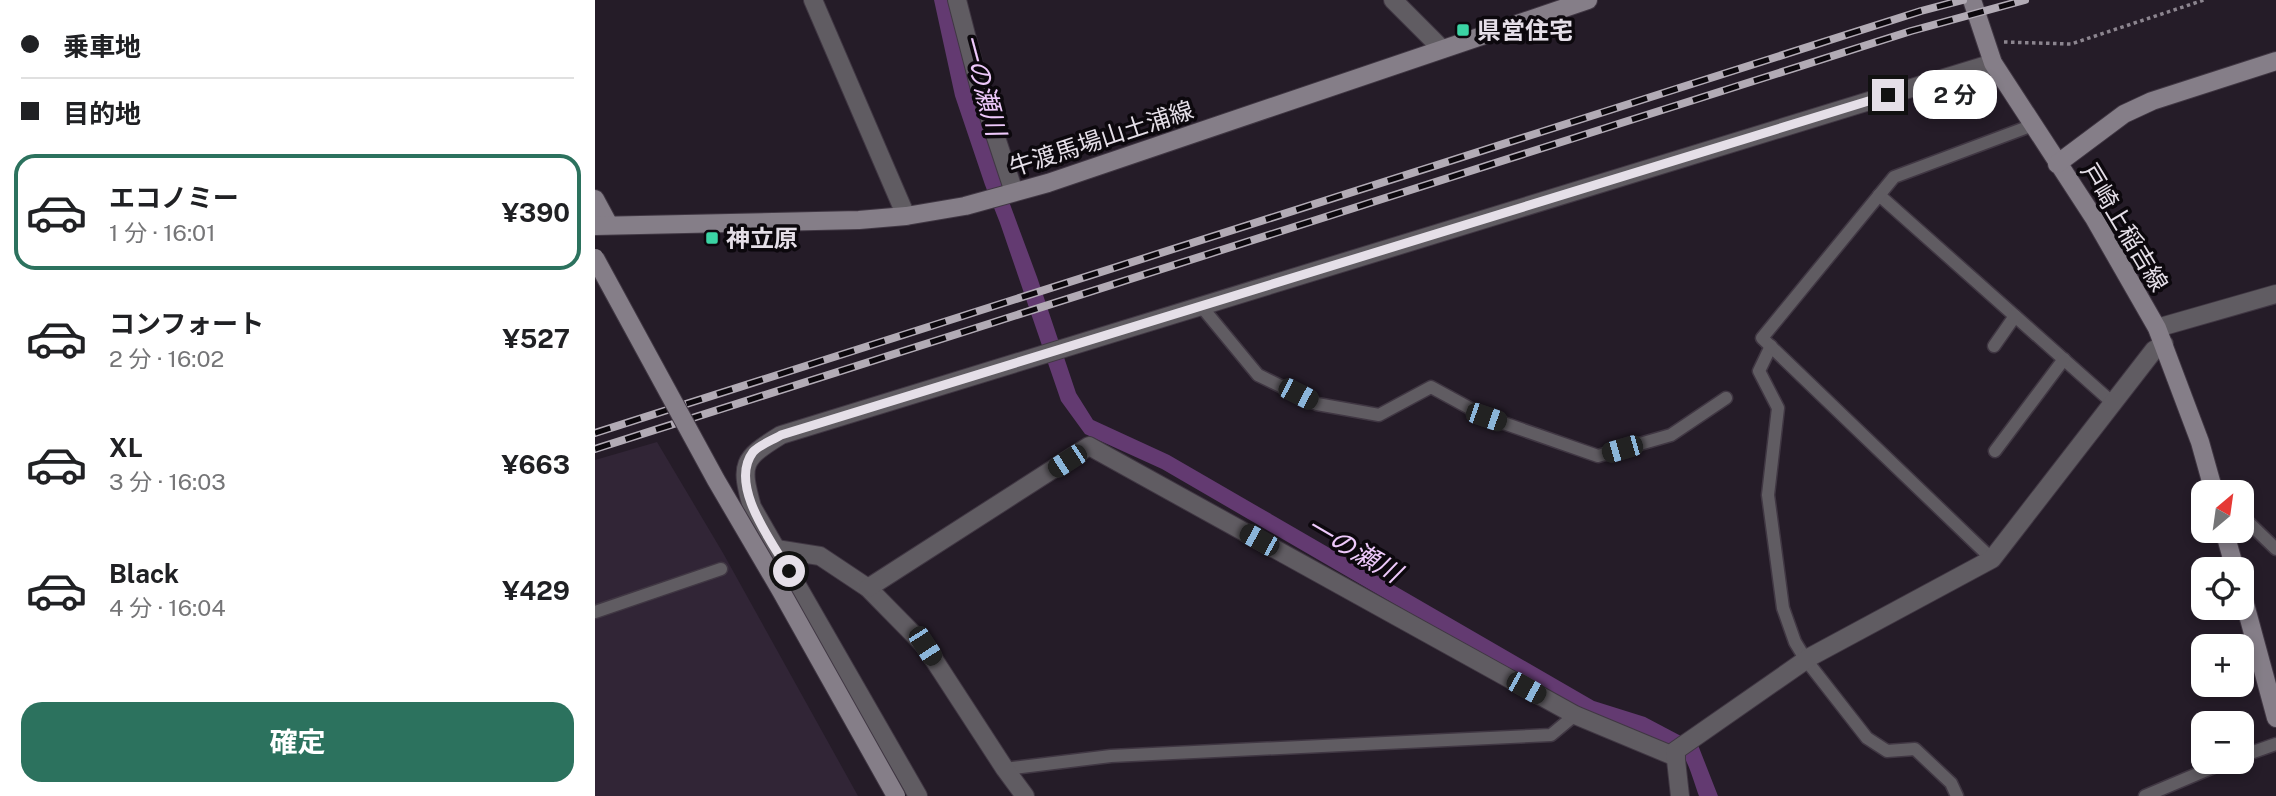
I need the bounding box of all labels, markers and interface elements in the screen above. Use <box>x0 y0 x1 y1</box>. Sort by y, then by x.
place label: 県営住宅 <box>1477 16 1573 44</box>
marker: 県営住宅 <box>1455 22 1471 38</box>
text: 乗車地 <box>63 31 141 62</box>
water label: 一の瀬川 <box>956 31 1013 142</box>
callout: 2 分 <box>1913 70 1997 119</box>
route end <box>1872 79 1904 111</box>
text: 2 分 <box>1934 81 1976 108</box>
street label: 牛渡馬場山土浦線 <box>1005 95 1197 181</box>
text: 目的地 <box>63 98 141 129</box>
street label: 戸崎上稲吉線 <box>2076 158 2174 296</box>
icon: car <box>25 181 88 244</box>
text: エコノミー <box>109 182 239 213</box>
text: ¥390 <box>502 197 570 228</box>
text: 1 分 · 16:01 <box>109 219 216 246</box>
place label: 神立原 <box>726 224 798 252</box>
marker: 神立原 <box>704 230 720 246</box>
icon: car <box>25 307 88 370</box>
text: コンフォート <box>109 308 264 339</box>
text: ¥527 <box>503 323 570 354</box>
text: 2 分 · 16:02 <box>109 345 224 372</box>
car <box>1275 375 1322 413</box>
car <box>1463 400 1510 434</box>
text: XL <box>109 432 143 463</box>
icon: car <box>25 433 88 496</box>
car <box>1599 433 1646 465</box>
car <box>1044 441 1091 481</box>
text: ¥663 <box>501 449 570 480</box>
text: 3 分 · 16:03 <box>109 468 226 495</box>
north arrow <box>2191 480 2254 542</box>
map controls <box>2191 480 2254 774</box>
water label: 一の瀬川 <box>1301 510 1409 590</box>
car <box>1236 521 1283 559</box>
route start <box>773 555 805 587</box>
button: locate <box>2191 557 2254 620</box>
text: Black <box>109 558 179 589</box>
icon: car <box>25 559 88 622</box>
text: ¥429 <box>502 575 570 606</box>
text: 4 分 · 16:04 <box>109 594 226 621</box>
car <box>905 623 946 669</box>
button: + <box>2191 634 2254 697</box>
car <box>1503 669 1550 707</box>
button: 確定 <box>21 702 574 782</box>
button: − <box>2191 711 2254 774</box>

